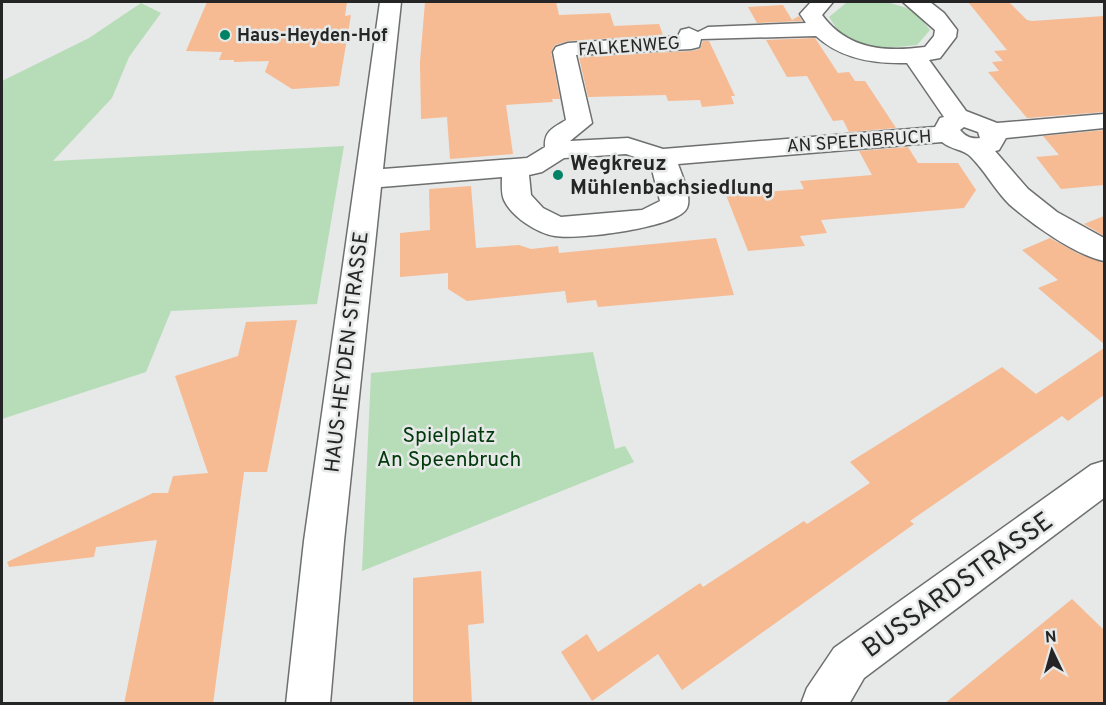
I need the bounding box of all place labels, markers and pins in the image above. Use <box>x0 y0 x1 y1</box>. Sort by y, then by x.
place label: Haus-Heyden-Hof <box>237 25 388 48</box>
marker: Haus-Heyden-Hof <box>218 28 232 42</box>
place label: Wegkreuz Mühlenbachsiedlung <box>570 151 774 202</box>
marker: Wegkreuz Mühlenbachsiedlung <box>551 168 565 182</box>

